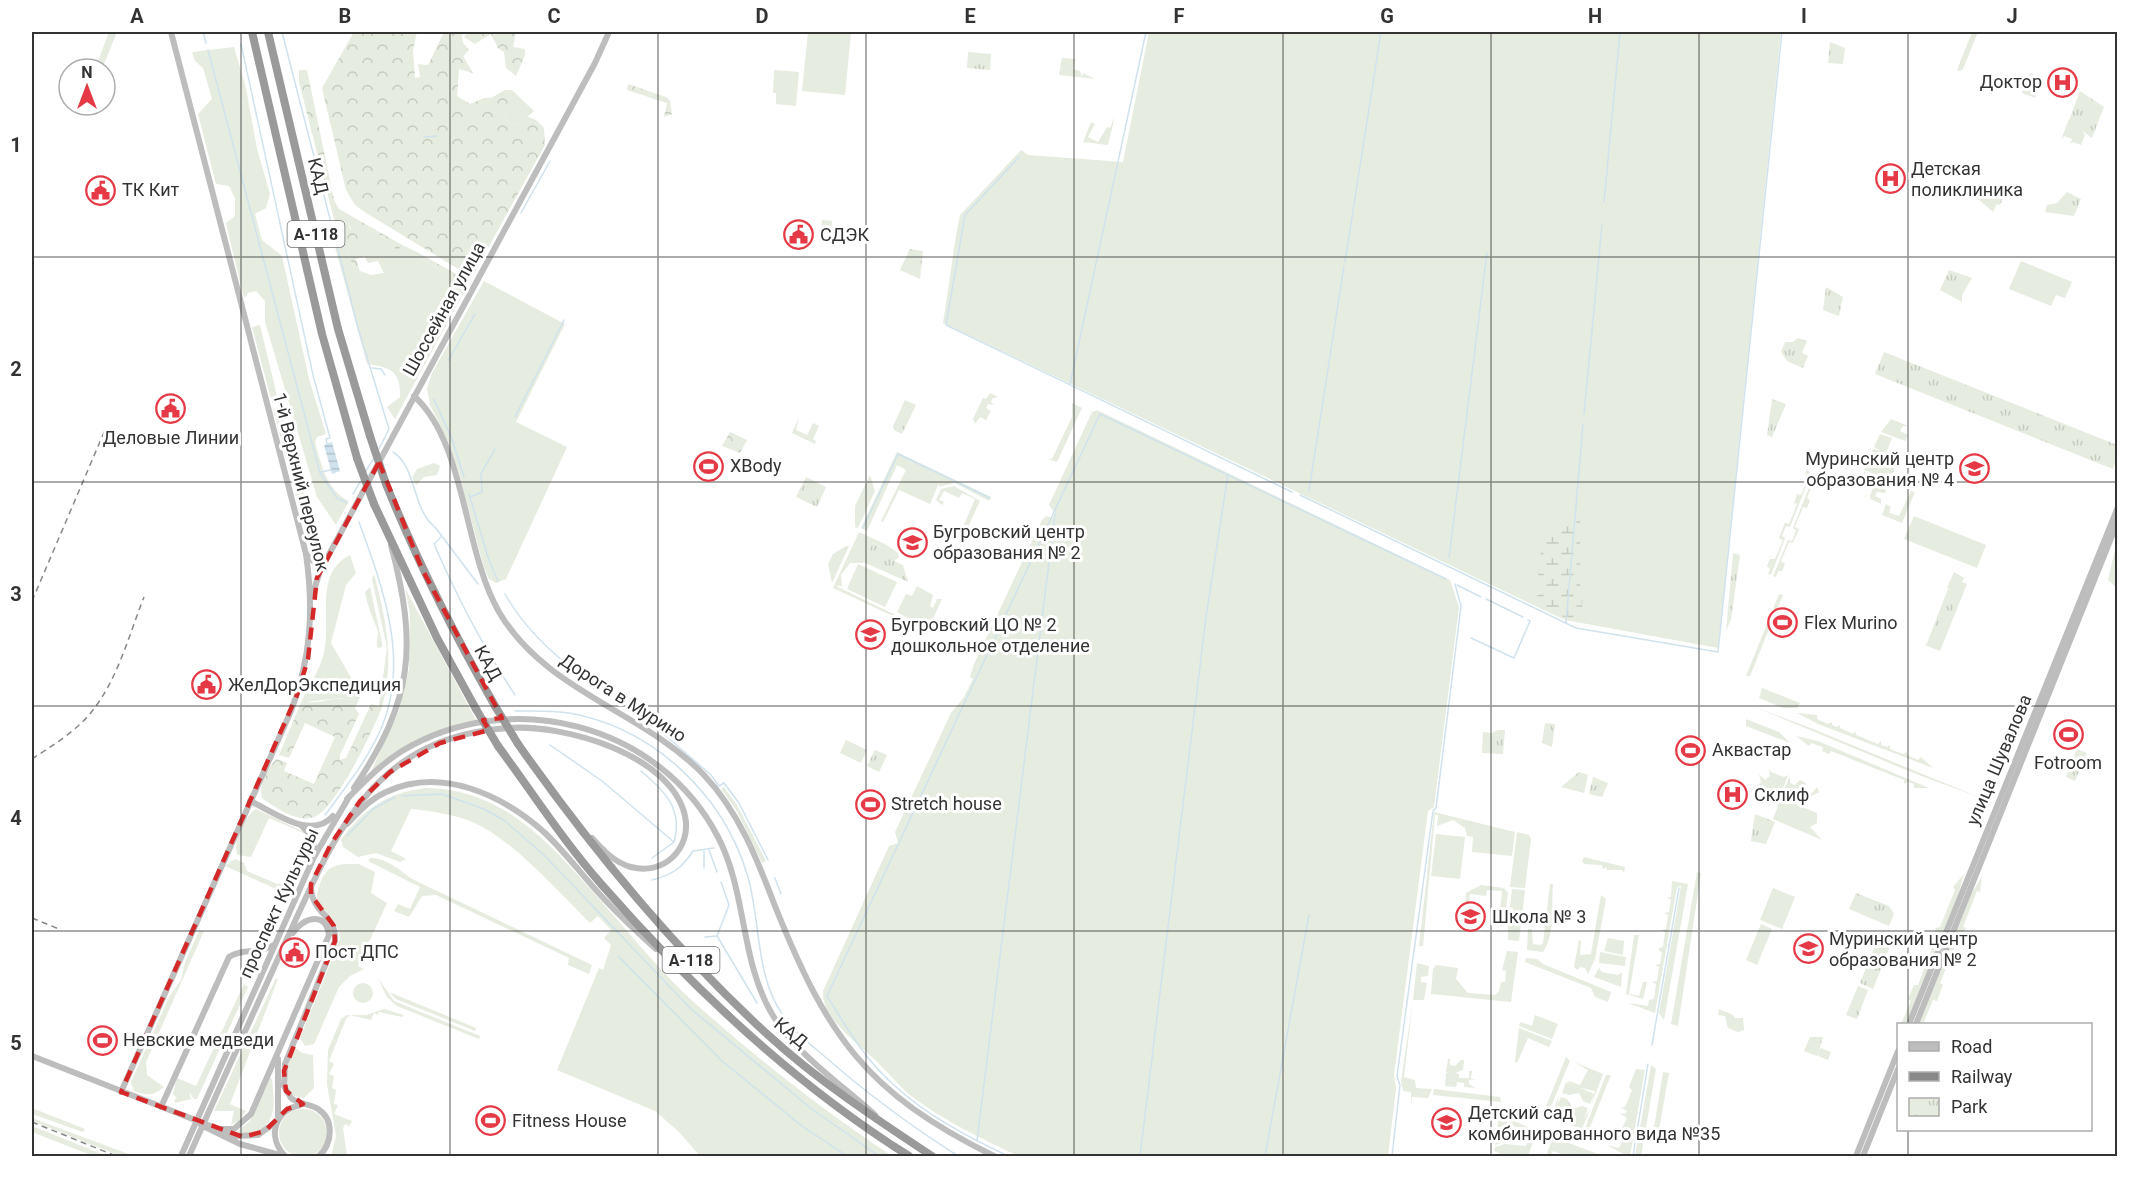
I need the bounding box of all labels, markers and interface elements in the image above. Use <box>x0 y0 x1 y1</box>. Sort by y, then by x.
text: A <box>130 4 144 28</box>
text: B <box>339 4 351 28</box>
text: C <box>547 4 561 28</box>
text: D <box>756 4 769 28</box>
text: E <box>964 4 976 28</box>
text: F <box>1174 4 1185 28</box>
text: G <box>1380 4 1394 28</box>
text: H <box>1588 4 1602 28</box>
text: I <box>1801 4 1807 28</box>
text: J <box>2006 4 2018 28</box>
north arrow <box>57 57 117 117</box>
text: N <box>81 63 93 82</box>
hospital icon: Доктор <box>2047 66 2079 98</box>
place label: Доктор <box>1980 71 2042 92</box>
text: 1 <box>10 133 22 157</box>
street label: КАД <box>304 155 333 197</box>
place label: Детская поликлиника <box>1911 158 2023 200</box>
hospital icon: Детская поликлиника <box>1874 163 1906 195</box>
public building icon: ТК Кит <box>85 174 117 206</box>
place label: ТК Кит <box>122 179 180 200</box>
public building icon: СДЭК <box>783 219 815 251</box>
road number: А-118 <box>288 221 344 247</box>
place label: СДЭК <box>820 224 869 245</box>
street label: Шоссейная улица <box>398 238 489 379</box>
text: 2 <box>10 357 22 381</box>
street label: 1-й Верхний переулок <box>269 390 334 574</box>
public building icon: Деловые Линии <box>155 393 187 425</box>
place label: Деловые Линии <box>103 427 239 448</box>
place label: Муринский центр образования № 4 <box>1805 448 1954 490</box>
sports icon: XBody <box>693 450 725 482</box>
school or university icon: Муринский центр образования № 4 <box>1959 453 1991 485</box>
place label: XBody <box>730 455 782 476</box>
place label: Бугровский центр образования № 2 <box>933 521 1085 563</box>
school or university icon: Бугровский центр образования № 2 <box>896 526 928 558</box>
text: 3 <box>10 582 22 606</box>
sports icon: Flex Murino <box>1767 607 1799 639</box>
place label: Flex Murino <box>1804 612 1898 633</box>
place label: Бугровский ЦО № 2 дошкольное отделение <box>891 614 1090 656</box>
school or university icon: Бугровский ЦО № 2 дошкольное отделение <box>854 619 886 651</box>
street label: КАД <box>470 641 507 684</box>
street label: Дорога в Мурино <box>556 649 690 746</box>
public building icon: ЖелДорЭкспедиция <box>191 669 223 701</box>
place label: ЖелДорЭкспедиция <box>228 674 401 695</box>
street label: улица Шувалова <box>1961 691 2036 828</box>
sports icon: Fotroom <box>2052 718 2084 750</box>
sports icon: Аквастар <box>1675 734 1707 766</box>
place label: Аквастар <box>1712 739 1791 760</box>
place label: Fotroom <box>2034 752 2102 773</box>
hospital icon: Склиф <box>1717 779 1749 811</box>
place label: Склиф <box>1754 784 1809 805</box>
sports icon: Stretch house <box>854 788 886 820</box>
place label: Stretch house <box>891 793 1002 814</box>
text: 4 <box>10 806 22 830</box>
street label: проспект Культуры <box>235 824 323 981</box>
school or university icon: Школа № 3 <box>1455 901 1487 933</box>
place label: Школа № 3 <box>1492 906 1586 927</box>
place label: Муринский центр образования № 2 <box>1829 928 1978 970</box>
school or university icon: Муринский центр образования № 2 <box>1792 933 1824 965</box>
public building icon: Пост ДПС <box>278 936 310 968</box>
place label: Пост ДПС <box>315 941 399 962</box>
road number: А-118 <box>662 947 720 973</box>
street label: КАД <box>770 1013 813 1053</box>
legend <box>1897 1023 2092 1131</box>
sports icon: Невские медведи <box>86 1024 118 1056</box>
place label: Невские медведи <box>123 1029 274 1050</box>
text: 5 <box>10 1031 22 1055</box>
text: Road <box>1951 1036 1992 1057</box>
text: Railway <box>1951 1066 2013 1087</box>
text: Park <box>1951 1096 1988 1117</box>
place label: Детский сад комбинированного вида №35 <box>1468 1102 1720 1144</box>
sports icon: Fitness House <box>475 1105 507 1137</box>
school or university icon: Детский сад комбинированного вида №35 <box>1431 1107 1463 1139</box>
place label: Fitness House <box>512 1110 627 1131</box>

